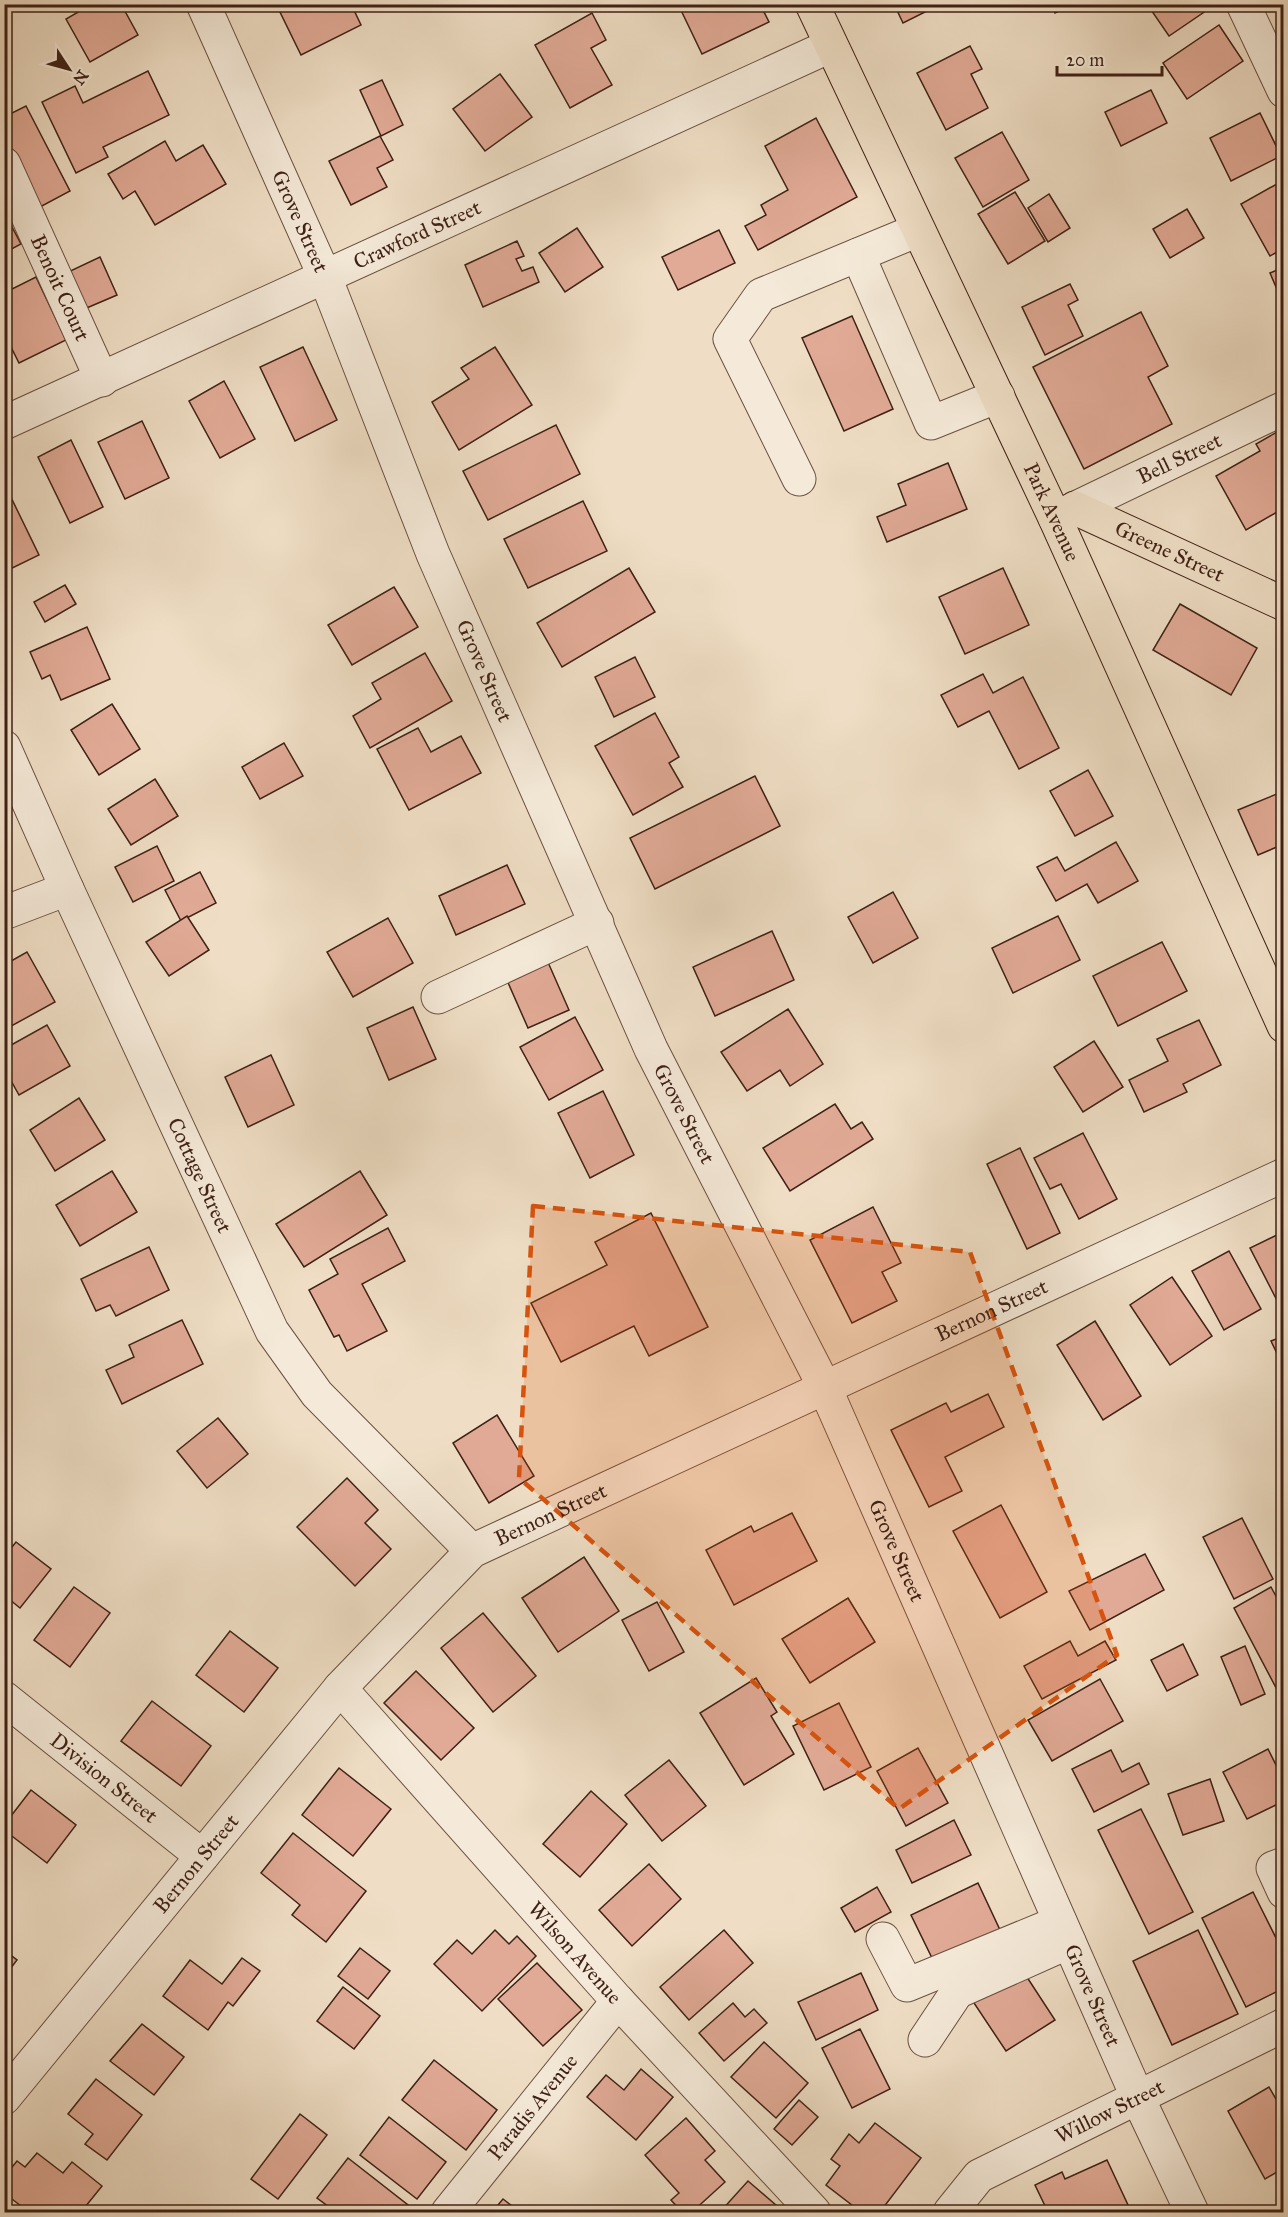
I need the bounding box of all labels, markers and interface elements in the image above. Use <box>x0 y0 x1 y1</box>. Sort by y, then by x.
north arrow <box>39 39 99 99</box>
scale bar <box>1057 39 1162 77</box>
text: 20 m <box>1066 49 1104 71</box>
text: N <box>69 66 92 89</box>
street label: Grove Street <box>266 166 334 277</box>
street label: Crawford Street <box>349 194 485 275</box>
street label: Benoit Court <box>25 231 96 346</box>
street label: Bell Street <box>1133 427 1226 490</box>
street label: Park Avenue <box>1018 459 1086 566</box>
street label: Greene Street <box>1111 515 1229 588</box>
street label: Grove Street <box>451 616 519 726</box>
street label: Grove Street <box>648 1059 721 1169</box>
street label: Cottage Street <box>162 1114 238 1238</box>
street label: Bernon Street <box>931 1273 1052 1348</box>
street label: Bernon Street <box>490 1477 611 1552</box>
street label: Grove Street <box>863 1496 931 1606</box>
street label: Division Street <box>45 1727 164 1829</box>
street label: Bernon Street <box>148 1808 245 1919</box>
street label: Wilson Avenue <box>523 1896 628 2010</box>
street label: Grove Street <box>1059 1940 1127 2051</box>
street label: Paradis Avenue <box>482 2048 583 2165</box>
street label: Willow Street <box>1051 2073 1169 2149</box>

